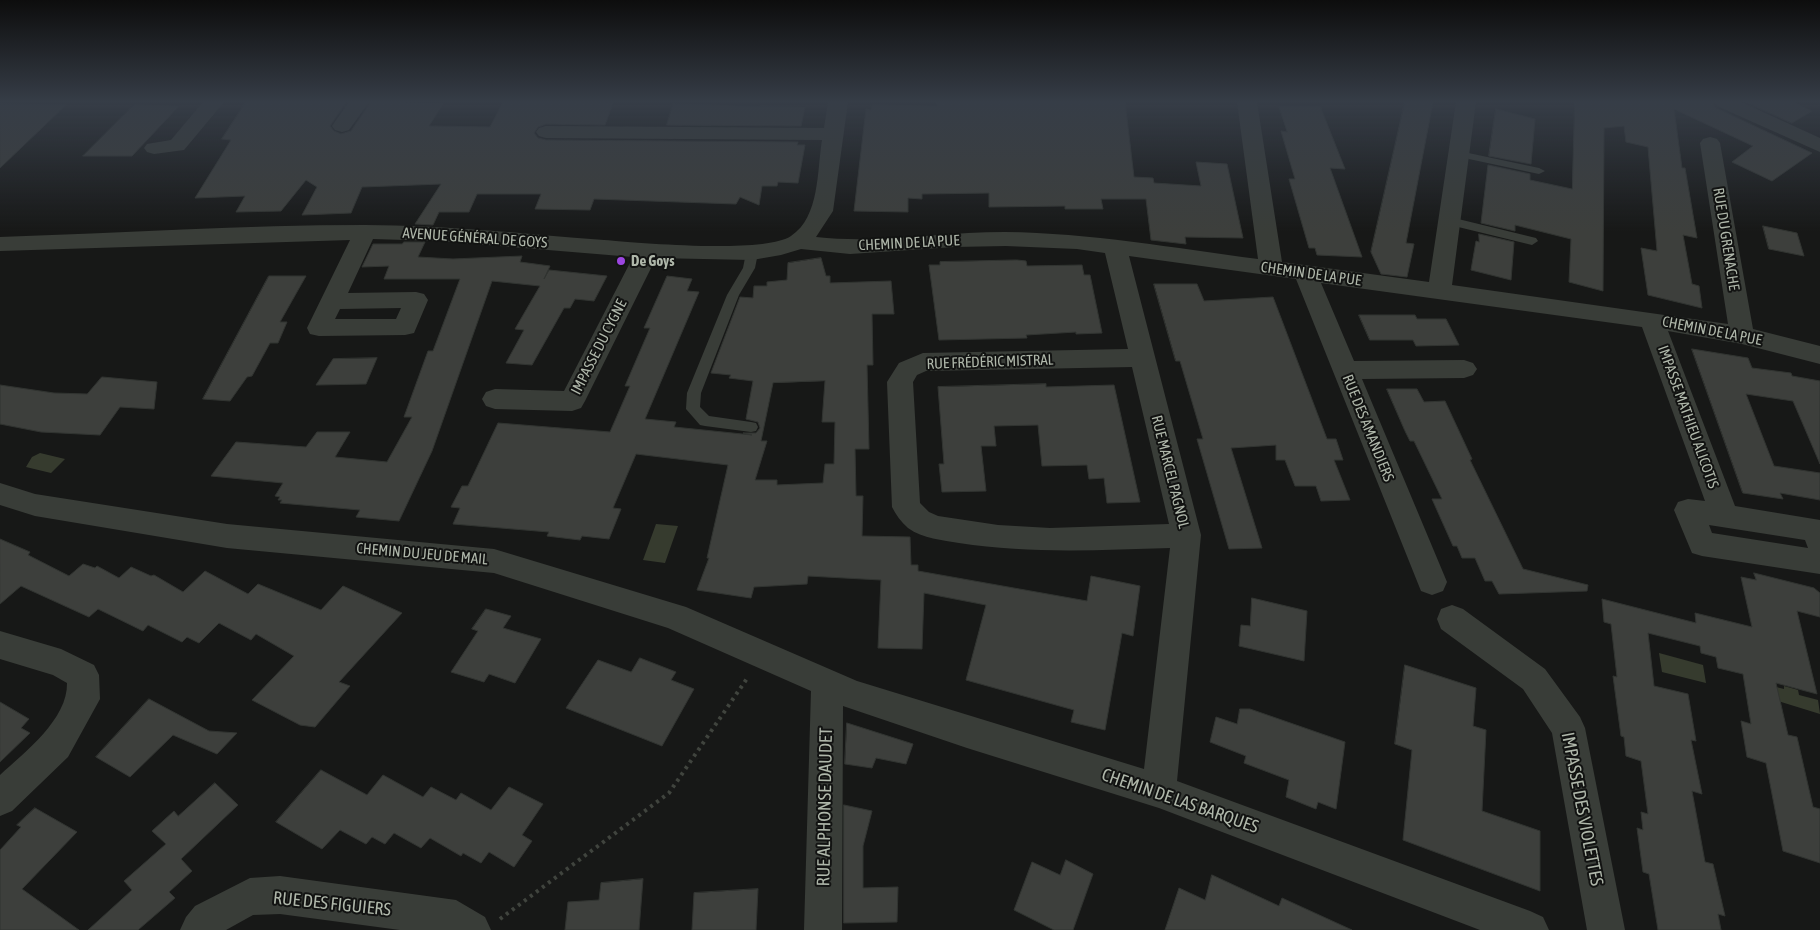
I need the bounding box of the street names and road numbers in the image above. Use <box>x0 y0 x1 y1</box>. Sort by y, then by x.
street label: RUE DU GRENACHE <box>1709 186 1743 292</box>
street label: AVENUE GÉNÉRAL DE GOYS <box>402 224 548 252</box>
street label: CHEMIN DE LA PUE <box>858 231 960 255</box>
street label: CHEMIN DE LA PUE <box>1260 258 1362 290</box>
street label: IMPASSE DU CYGNE <box>567 296 631 398</box>
street label: CHEMIN DE LA PUE <box>1661 313 1763 349</box>
street label: IMPASSE MATHIEU ALICOTIS <box>1654 343 1722 491</box>
street label: RUE FRÉDÉRIC MISTRAL <box>926 351 1054 373</box>
street label: RUE DES AMANDIERS <box>1338 372 1398 484</box>
street label: RUE MARCEL PAGNOL <box>1147 414 1193 530</box>
street label: CHEMIN DU JEU DE MAIL <box>356 539 488 569</box>
street label: RUE ALPHONSE DAUDET <box>813 727 837 887</box>
street label: IMPASSE DES VIOLETTES <box>1556 730 1608 888</box>
street label: CHEMIN DE LAS BARQUES <box>1099 764 1261 838</box>
street label: RUE DES FIGUIERS <box>272 887 392 921</box>

